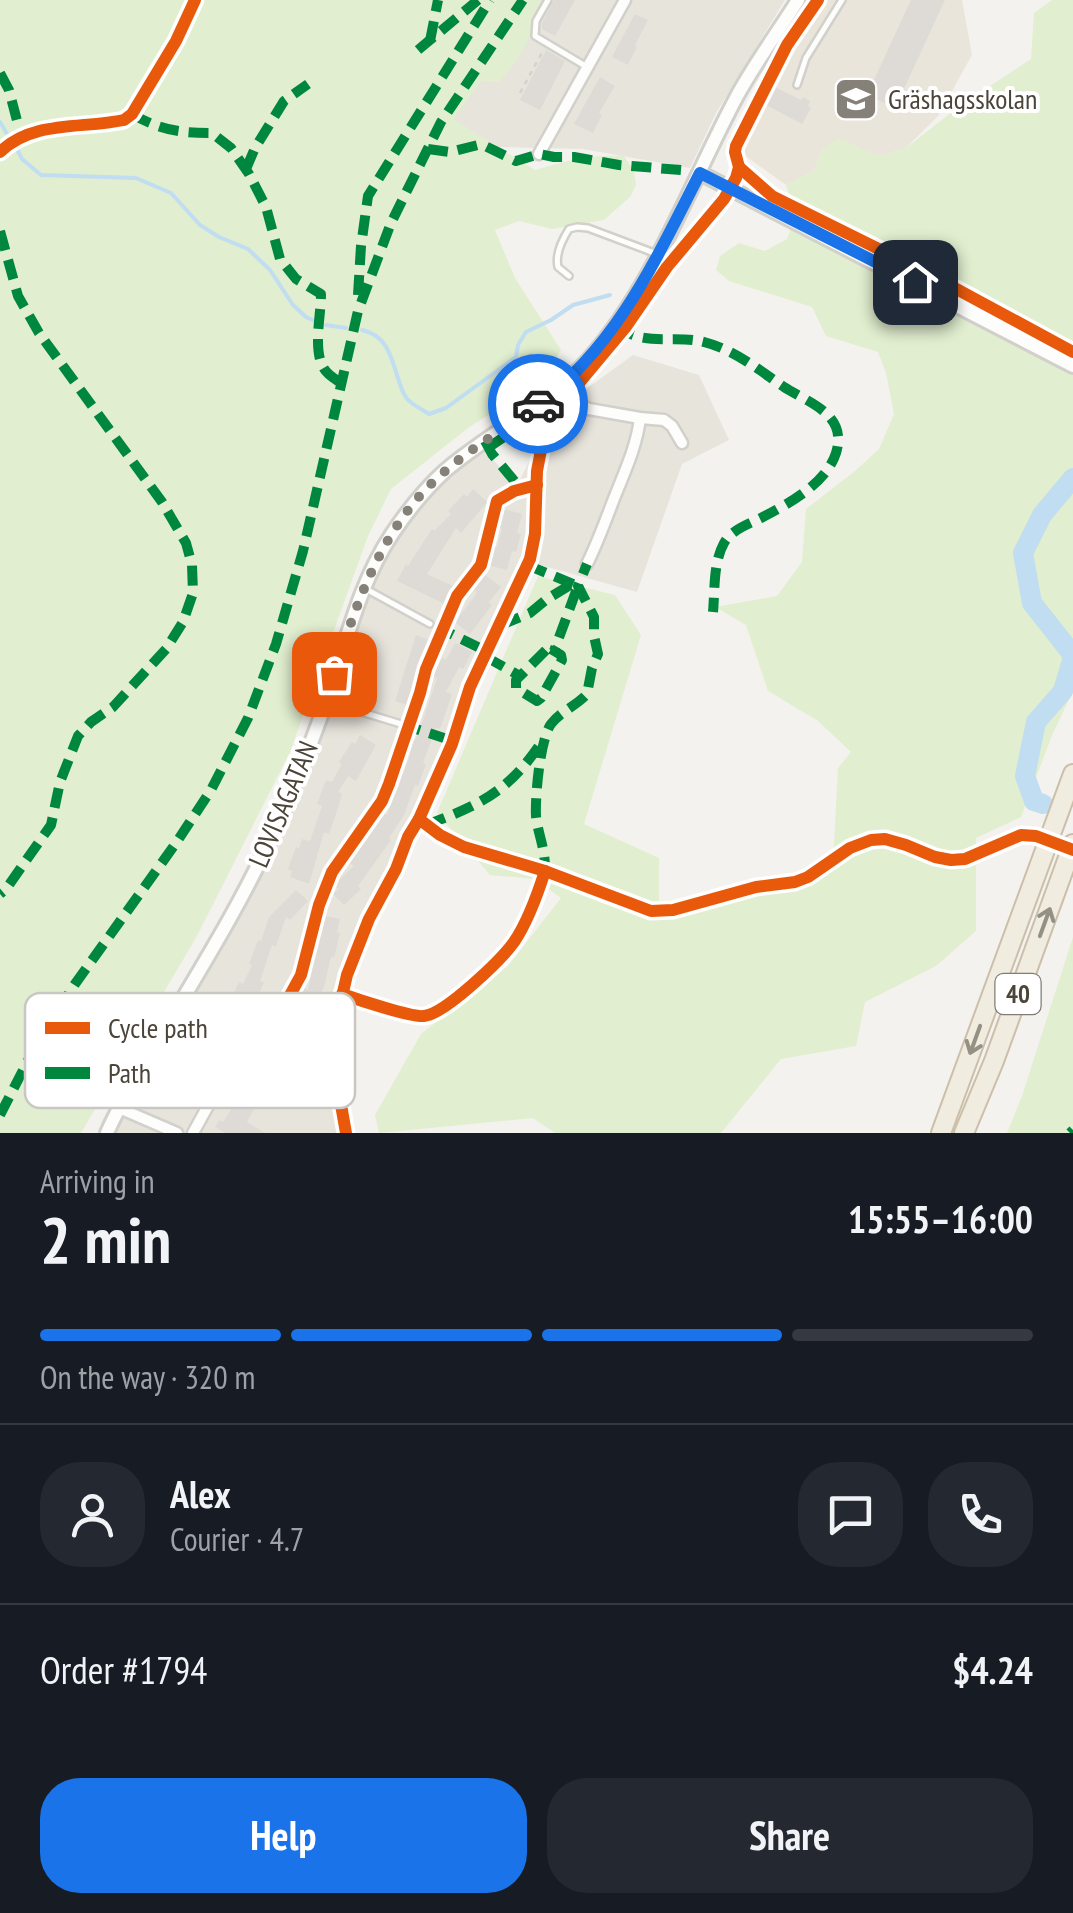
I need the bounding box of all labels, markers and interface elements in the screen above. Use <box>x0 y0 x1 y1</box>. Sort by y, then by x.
school or university icon: Gräshagsskolan <box>833 76 879 122</box>
place label: Gräshagsskolan <box>888 80 1037 117</box>
pin <box>873 240 958 325</box>
icon: home <box>888 255 943 310</box>
courier <box>488 354 588 454</box>
icon: car <box>511 377 566 432</box>
pin <box>292 632 377 717</box>
icon: bag <box>307 647 362 702</box>
street label: LOVISAGATAN <box>239 735 326 873</box>
one-way arrow <box>1037 907 1055 938</box>
road number: 40 <box>996 974 1040 1014</box>
legend <box>25 993 355 1108</box>
text: Cycle path <box>108 1009 208 1046</box>
one-way arrow <box>965 1023 983 1054</box>
text: Path <box>108 1054 151 1091</box>
text: Arriving in <box>40 1160 155 1202</box>
text: 15:55–16:00 <box>848 1194 1033 1243</box>
text: 2 min <box>40 1197 171 1281</box>
text: On the way · 320 m <box>40 1356 255 1398</box>
button: person <box>40 1462 145 1567</box>
button: chat <box>798 1462 903 1567</box>
button: phone <box>928 1462 1033 1567</box>
text: Alex <box>170 1469 231 1518</box>
text: Courier · 4.7 <box>170 1518 304 1560</box>
text: Order #1794 <box>40 1645 207 1694</box>
text: $4.24 <box>952 1645 1033 1694</box>
button: Help <box>40 1778 527 1893</box>
button: Share <box>547 1778 1033 1893</box>

